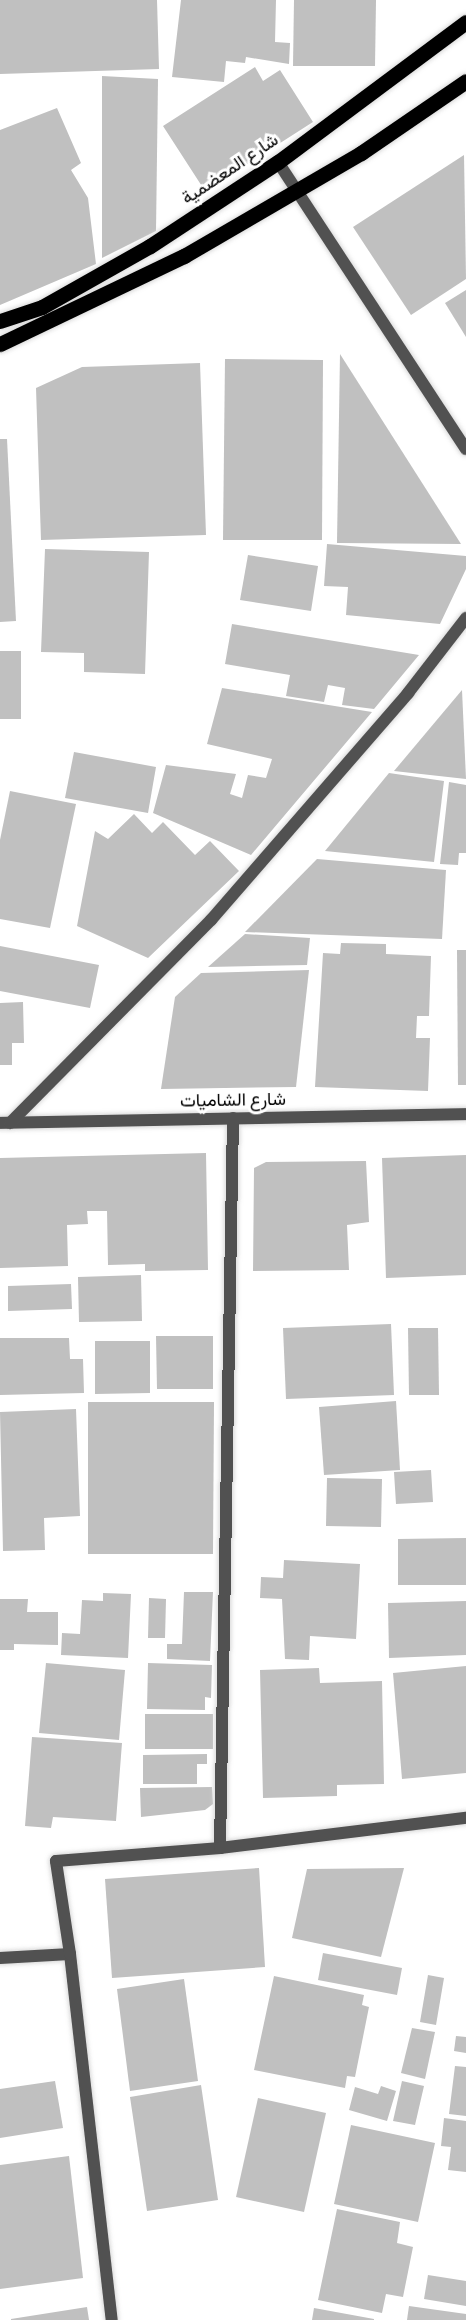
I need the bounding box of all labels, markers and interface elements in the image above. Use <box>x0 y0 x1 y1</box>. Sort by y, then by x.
street label: شارع المعضمية <box>178 129 282 209</box>
street label: شارع الشاميات <box>180 1088 286 1112</box>

